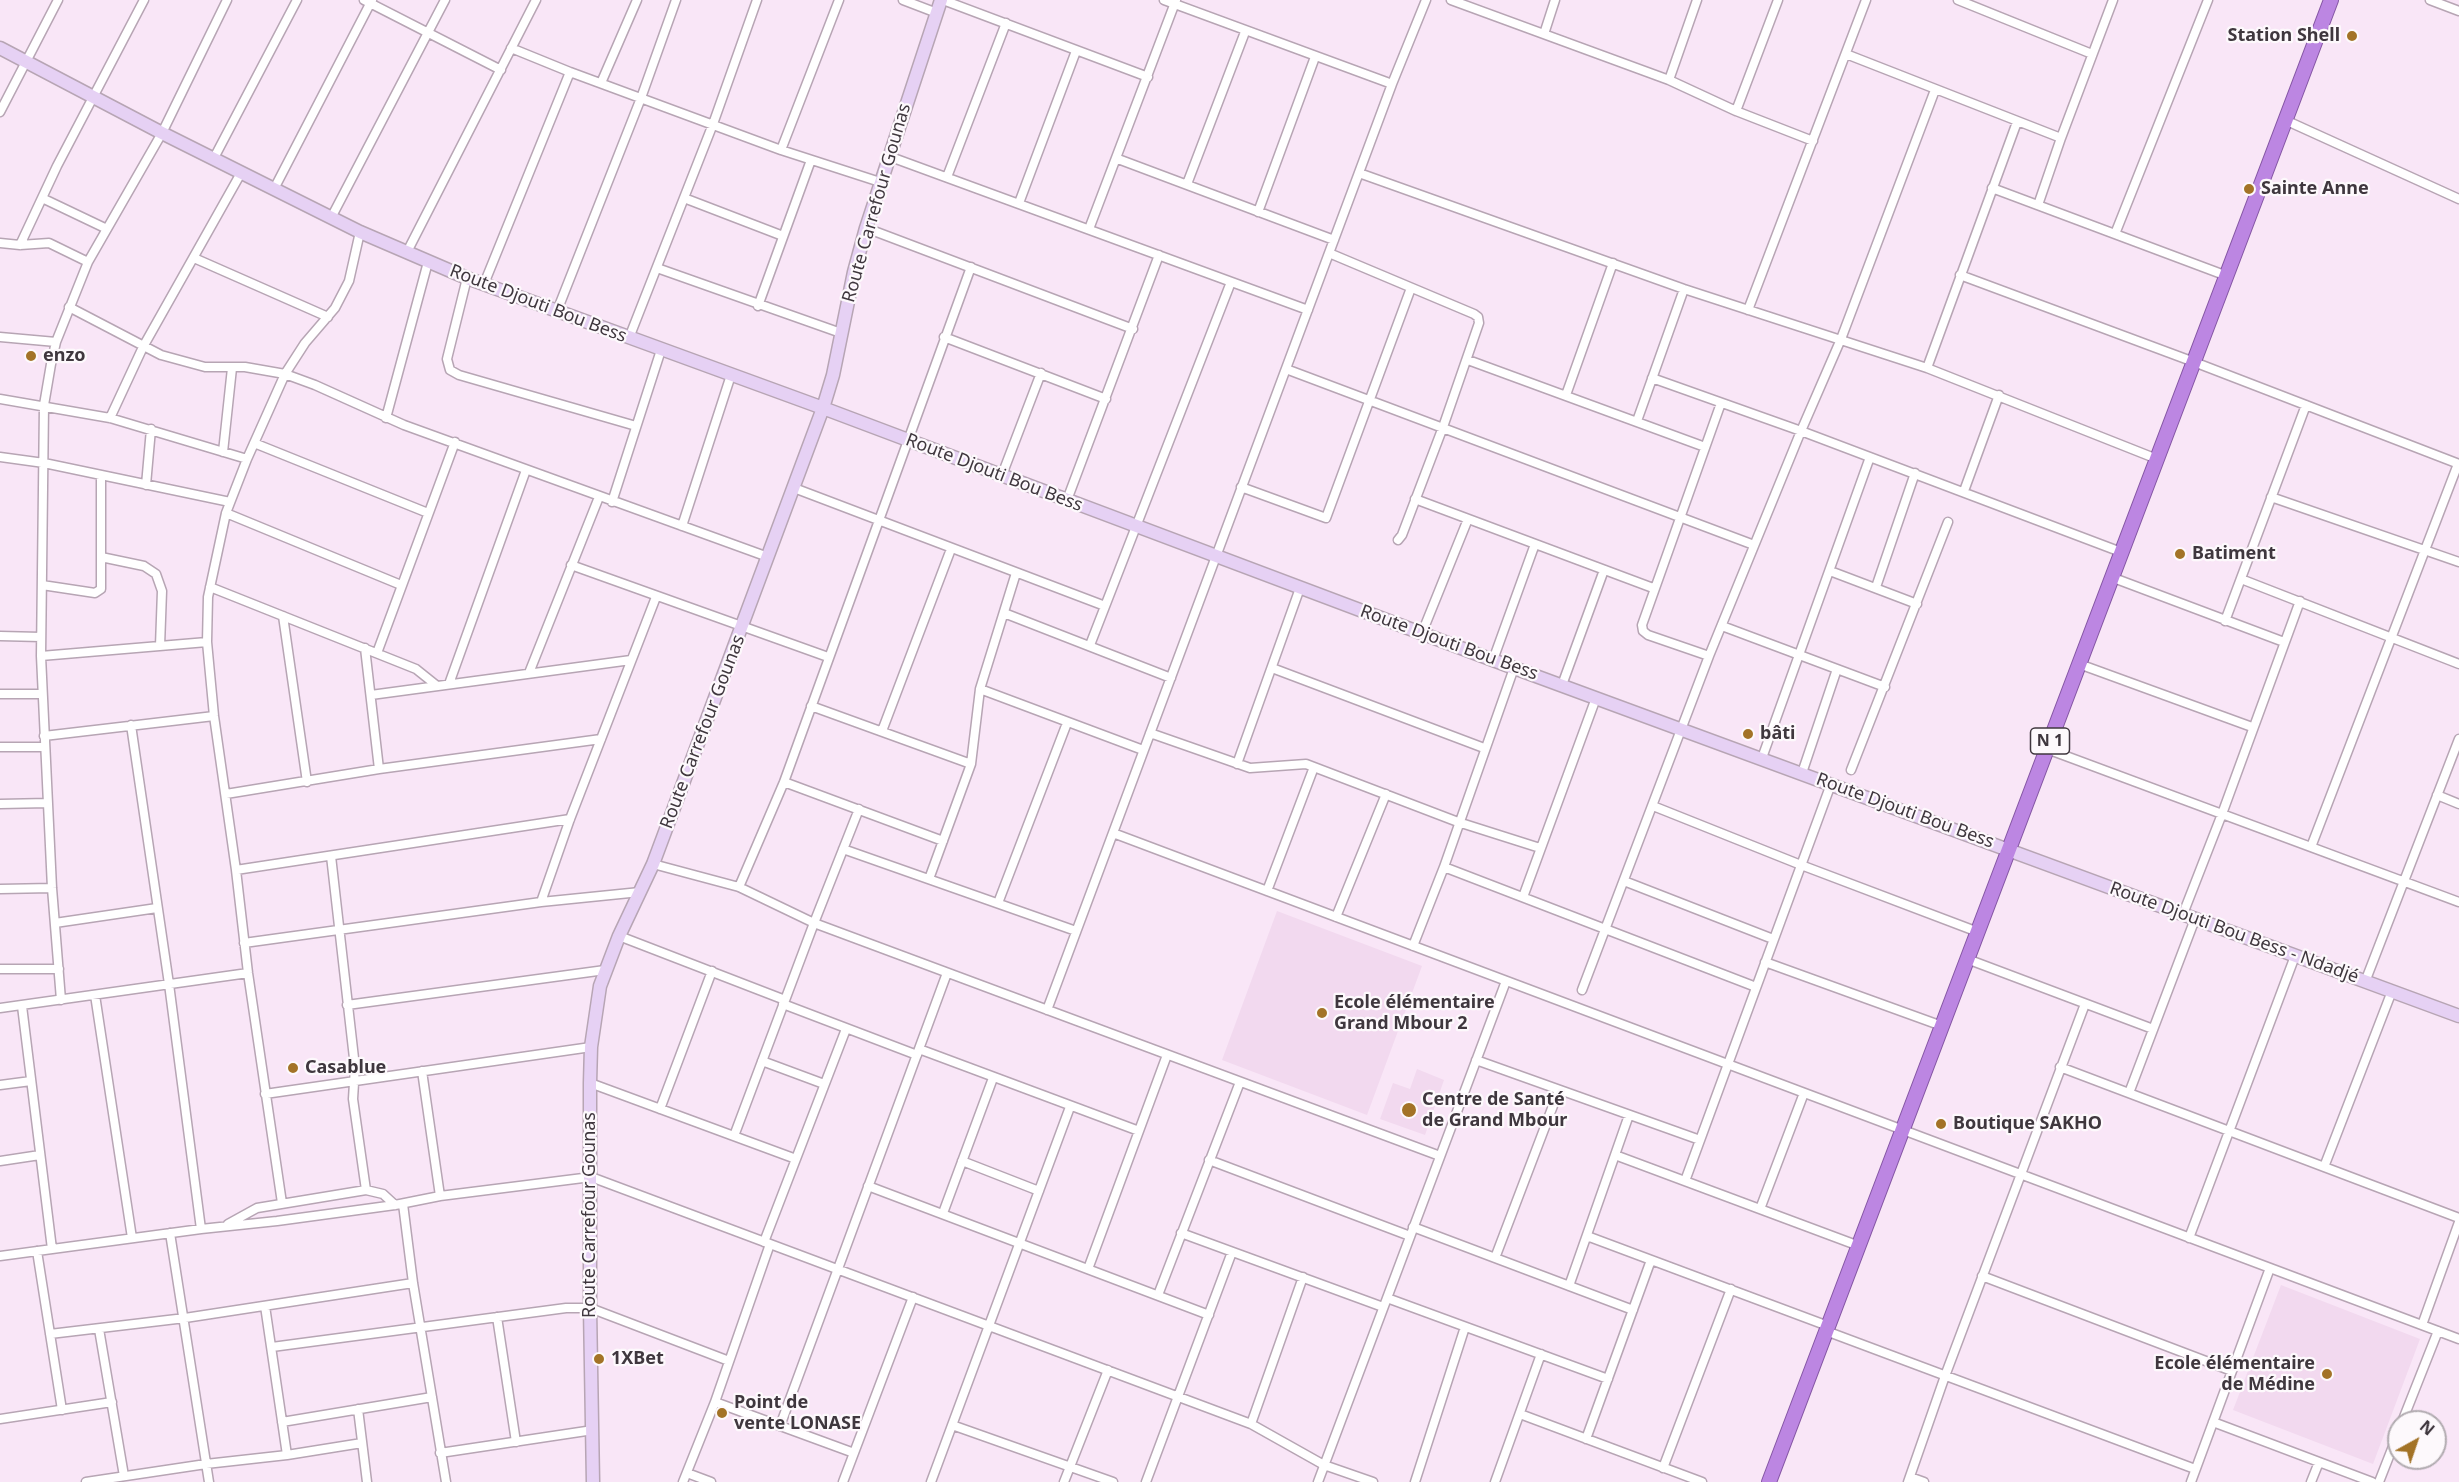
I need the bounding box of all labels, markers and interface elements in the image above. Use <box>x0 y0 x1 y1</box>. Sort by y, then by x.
place label: Station Shell <box>2228 25 2340 47</box>
marker: Station Shell <box>2345 29 2359 43</box>
street label: Route Carrefour Gounas <box>838 101 916 305</box>
place label: Sainte Anne <box>2261 178 2369 200</box>
marker: Sainte Anne <box>2242 182 2256 196</box>
street label: Route Djouti Bou Bess <box>447 260 629 348</box>
place label: enzo <box>43 345 86 367</box>
marker: enzo <box>24 349 38 363</box>
street label: Route Djouti Bou Bess <box>903 429 1085 517</box>
place label: Batiment <box>2192 543 2276 565</box>
marker: Batiment <box>2173 547 2187 561</box>
street label: Route Djouti Bou Bess <box>1357 601 1541 685</box>
street label: Route Carrefour Gounas <box>656 632 750 832</box>
place label: bâti <box>1760 723 1795 745</box>
marker: bâti <box>1741 727 1755 741</box>
road number: N 1 <box>2030 728 2070 754</box>
street label: Route Djouti Bou Bess <box>1813 769 1997 853</box>
street label: Route Djouti Bou Bess - Ndadjé <box>2106 878 2362 988</box>
place label: Ecole élémentaire Grand Mbour 2 <box>1334 992 1495 1034</box>
marker: Ecole élémentaire Grand Mbour 2 <box>1315 1006 1329 1020</box>
place label: Casablue <box>305 1057 386 1079</box>
marker: Casablue <box>286 1061 300 1075</box>
place label: Centre de Santé de Grand Mbour <box>1422 1089 1567 1132</box>
marker: Centre de Santé de Grand Mbour <box>1400 1101 1418 1119</box>
street label: Route Carrefour Gounas <box>579 1112 601 1318</box>
place label: Boutique SAKHO <box>1953 1113 2102 1135</box>
marker: Boutique SAKHO <box>1934 1117 1948 1131</box>
place label: 1XBet <box>611 1348 664 1370</box>
marker: 1XBet <box>592 1352 606 1366</box>
place label: Ecole élémentaire de Médine <box>2154 1353 2315 1396</box>
marker: Ecole élémentaire de Médine <box>2320 1367 2334 1381</box>
place label: Point de vente LONASE <box>734 1392 861 1434</box>
marker: Point de vente LONASE <box>715 1406 729 1420</box>
north arrow <box>2387 1410 2447 1470</box>
text: N <box>2415 1415 2439 1440</box>

